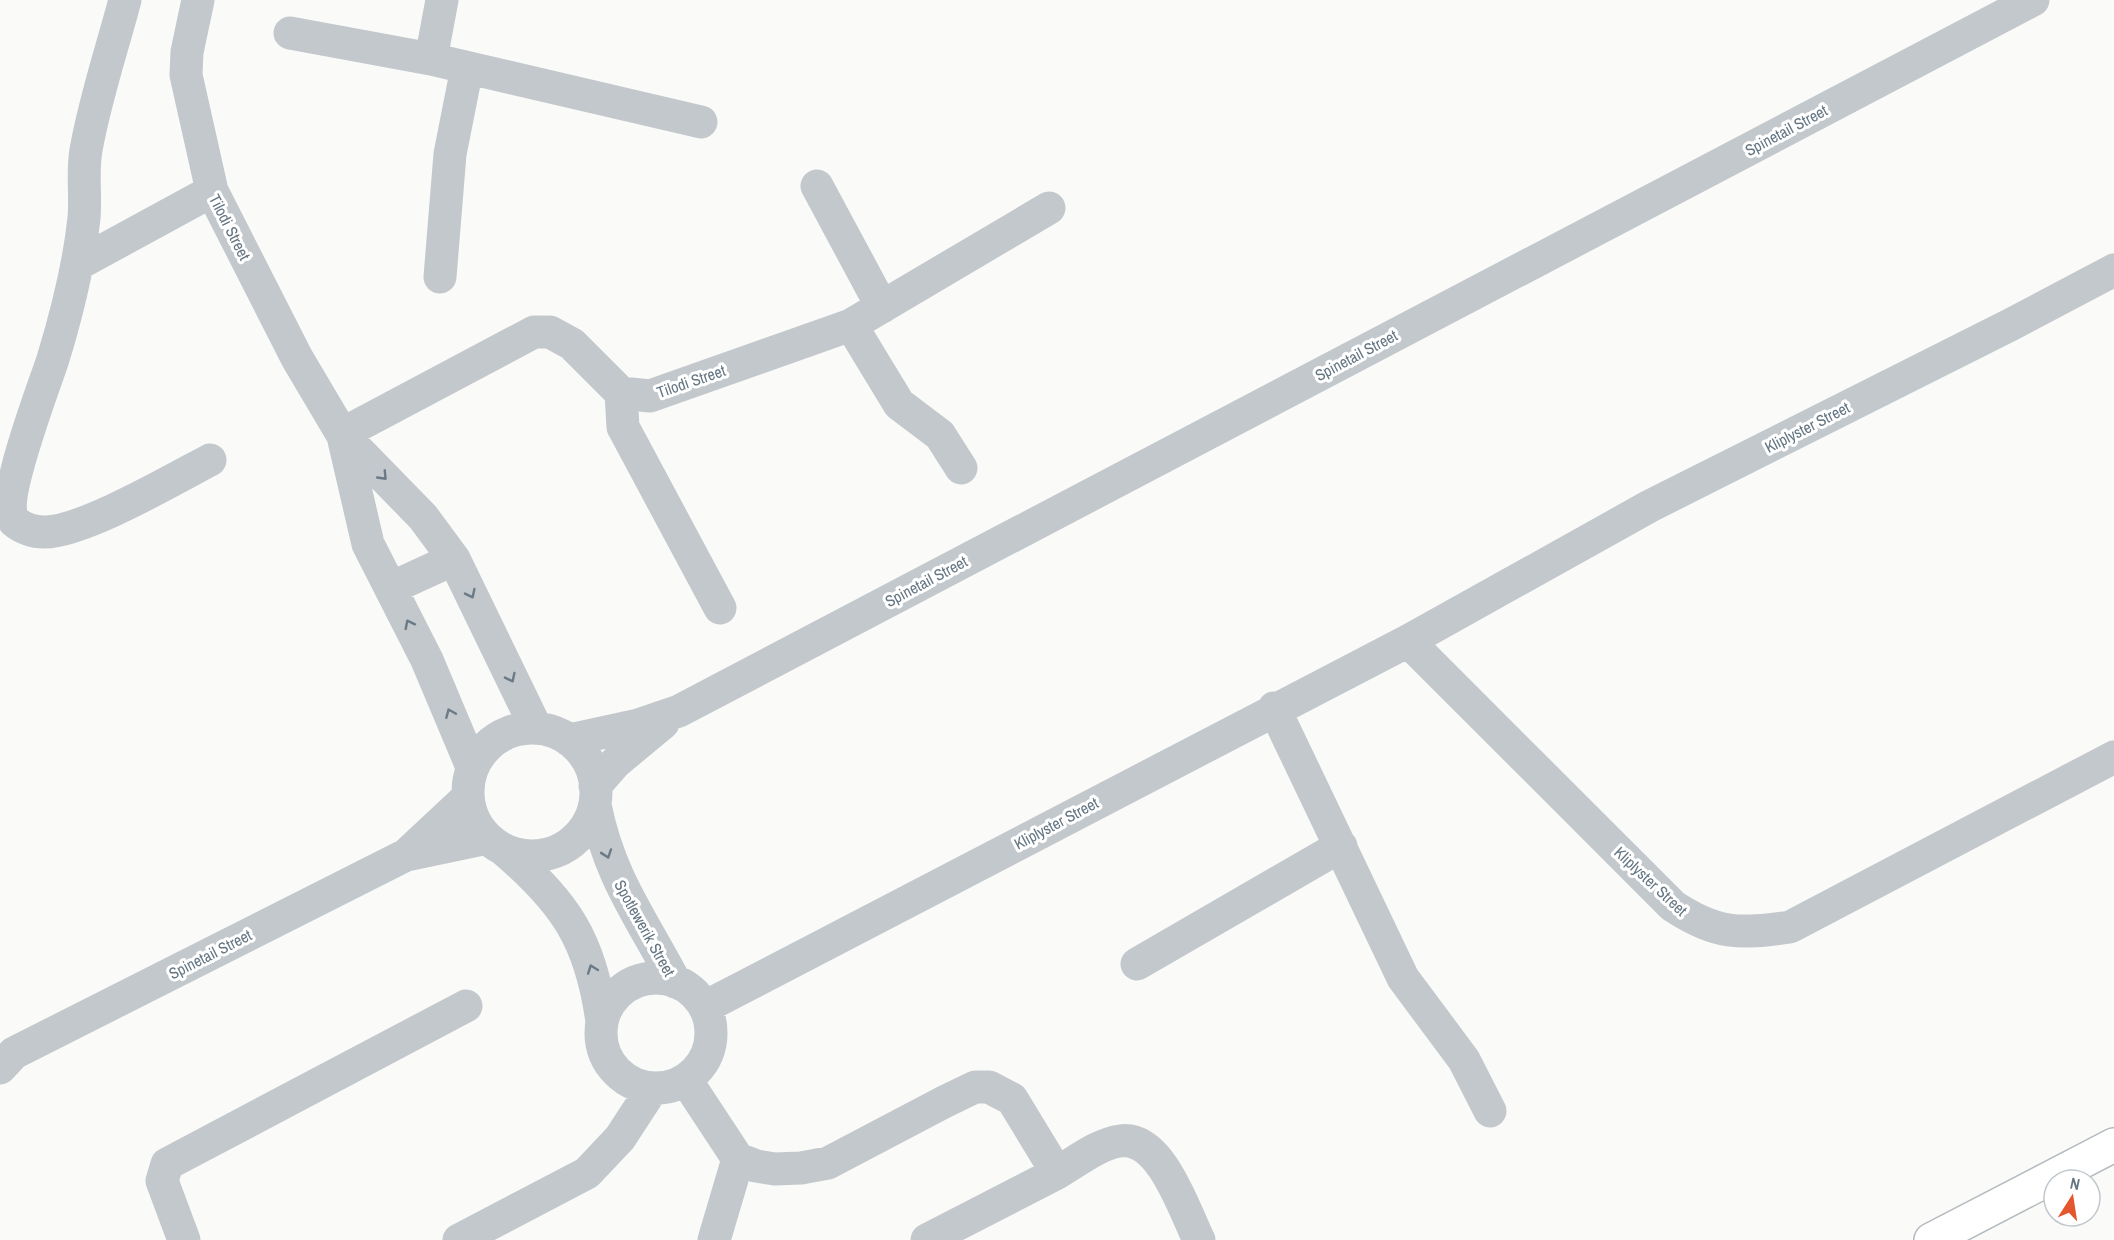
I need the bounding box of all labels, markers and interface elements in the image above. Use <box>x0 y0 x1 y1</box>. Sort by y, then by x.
street label: Spinetail Street <box>1741 99 1831 161</box>
street label: Tilodi Street <box>204 190 256 264</box>
street label: Spinetail Street <box>1311 324 1401 386</box>
street label: Tilodi Street <box>654 359 729 403</box>
street label: Kliplyster Street <box>1761 396 1854 458</box>
one-way arrow <box>376 469 387 480</box>
street label: Spinetail Street <box>881 550 971 612</box>
one-way arrow <box>463 587 475 598</box>
one-way arrow <box>405 620 417 631</box>
one-way arrow <box>504 672 516 683</box>
one-way arrow <box>445 709 457 720</box>
street label: Kliplyster Street <box>1010 791 1102 854</box>
street label: Kliplyster Street <box>1610 841 1693 921</box>
one-way arrow <box>600 848 612 859</box>
street label: Spotlewerik Street <box>609 876 681 981</box>
street label: Spinetail Street <box>165 924 256 984</box>
one-way arrow <box>587 965 600 975</box>
north arrow <box>2042 1168 2102 1228</box>
text: N <box>2068 1172 2082 1195</box>

